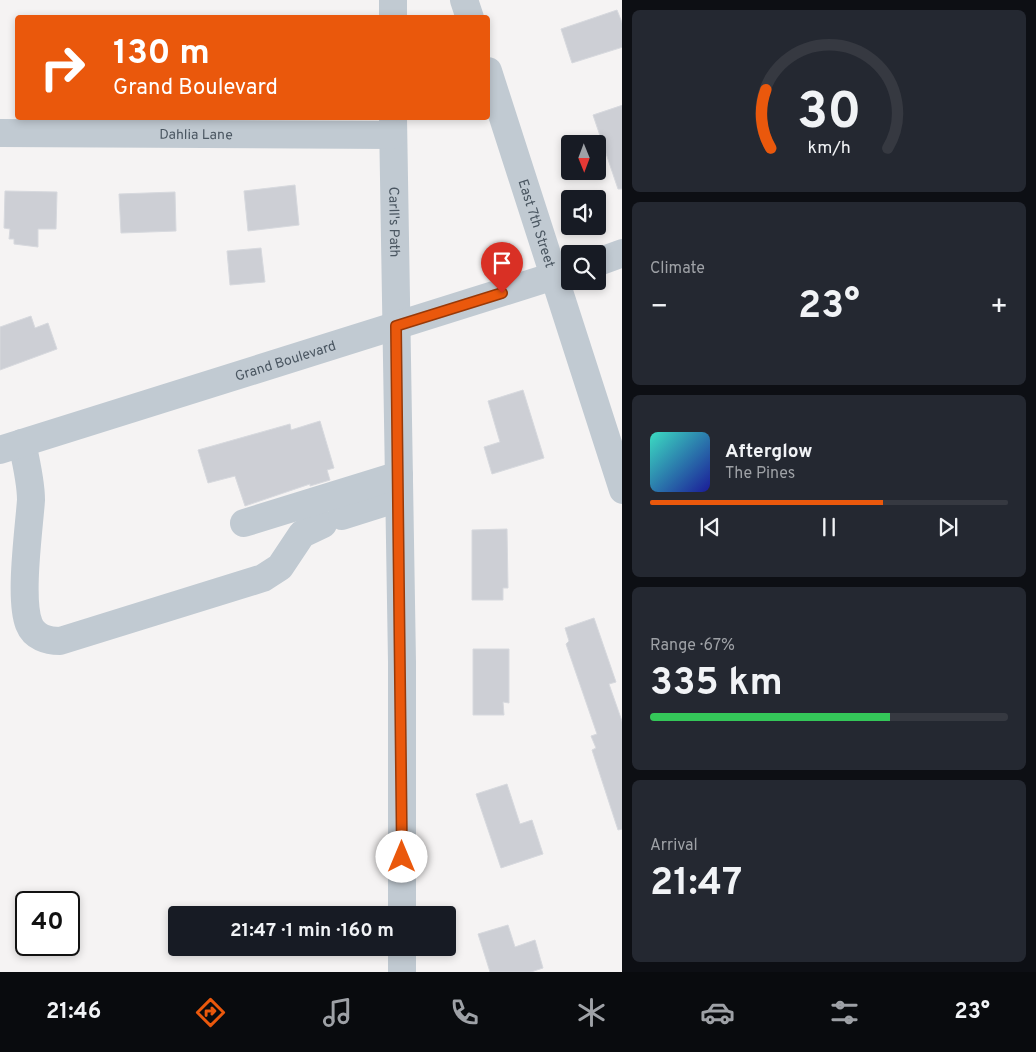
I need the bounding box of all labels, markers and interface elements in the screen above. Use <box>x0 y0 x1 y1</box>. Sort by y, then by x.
text: 130 m <box>113 32 210 76</box>
icon: right <box>30 35 95 100</box>
text: Grand Boulevard <box>113 75 278 102</box>
text: 30 <box>797 81 861 147</box>
street label: Dahlia Lane <box>159 127 233 144</box>
north arrow <box>561 135 606 180</box>
map controls <box>561 135 606 290</box>
text: km/h <box>807 137 851 160</box>
street label: East 7th Street <box>513 177 558 270</box>
street label: Carll's Path <box>384 186 402 258</box>
button: sound <box>561 190 606 235</box>
pin <box>481 242 523 293</box>
button: search <box>561 245 606 290</box>
icon: arrive <box>488 249 516 277</box>
text: Climate <box>650 259 705 279</box>
text: 23° <box>798 283 860 332</box>
text: − <box>650 290 668 326</box>
text: + <box>990 290 1008 326</box>
street label: Grand Boulevard <box>233 338 338 386</box>
text: Afterglow <box>725 440 813 464</box>
text: The Pines <box>725 464 795 484</box>
icon: previous <box>696 513 724 541</box>
icon: pause <box>815 513 843 541</box>
icon: next <box>934 513 962 541</box>
text: Range · 67% <box>650 636 735 656</box>
text: 335 km <box>650 660 783 709</box>
position arrow <box>375 830 427 882</box>
text: Arrival <box>650 836 698 856</box>
text: 21:47 <box>650 860 743 909</box>
speed limit sign: 40 <box>15 891 80 956</box>
text: 21:47 · 1 min · 160 m <box>230 919 394 943</box>
icon: directions <box>193 995 228 1030</box>
icon: music <box>320 995 355 1030</box>
icon: phone <box>447 995 482 1030</box>
icon: climate <box>574 995 609 1030</box>
icon: car <box>700 995 735 1030</box>
icon: filters <box>827 995 862 1030</box>
text: 21:46 <box>46 999 101 1026</box>
text: 23° <box>954 999 990 1026</box>

